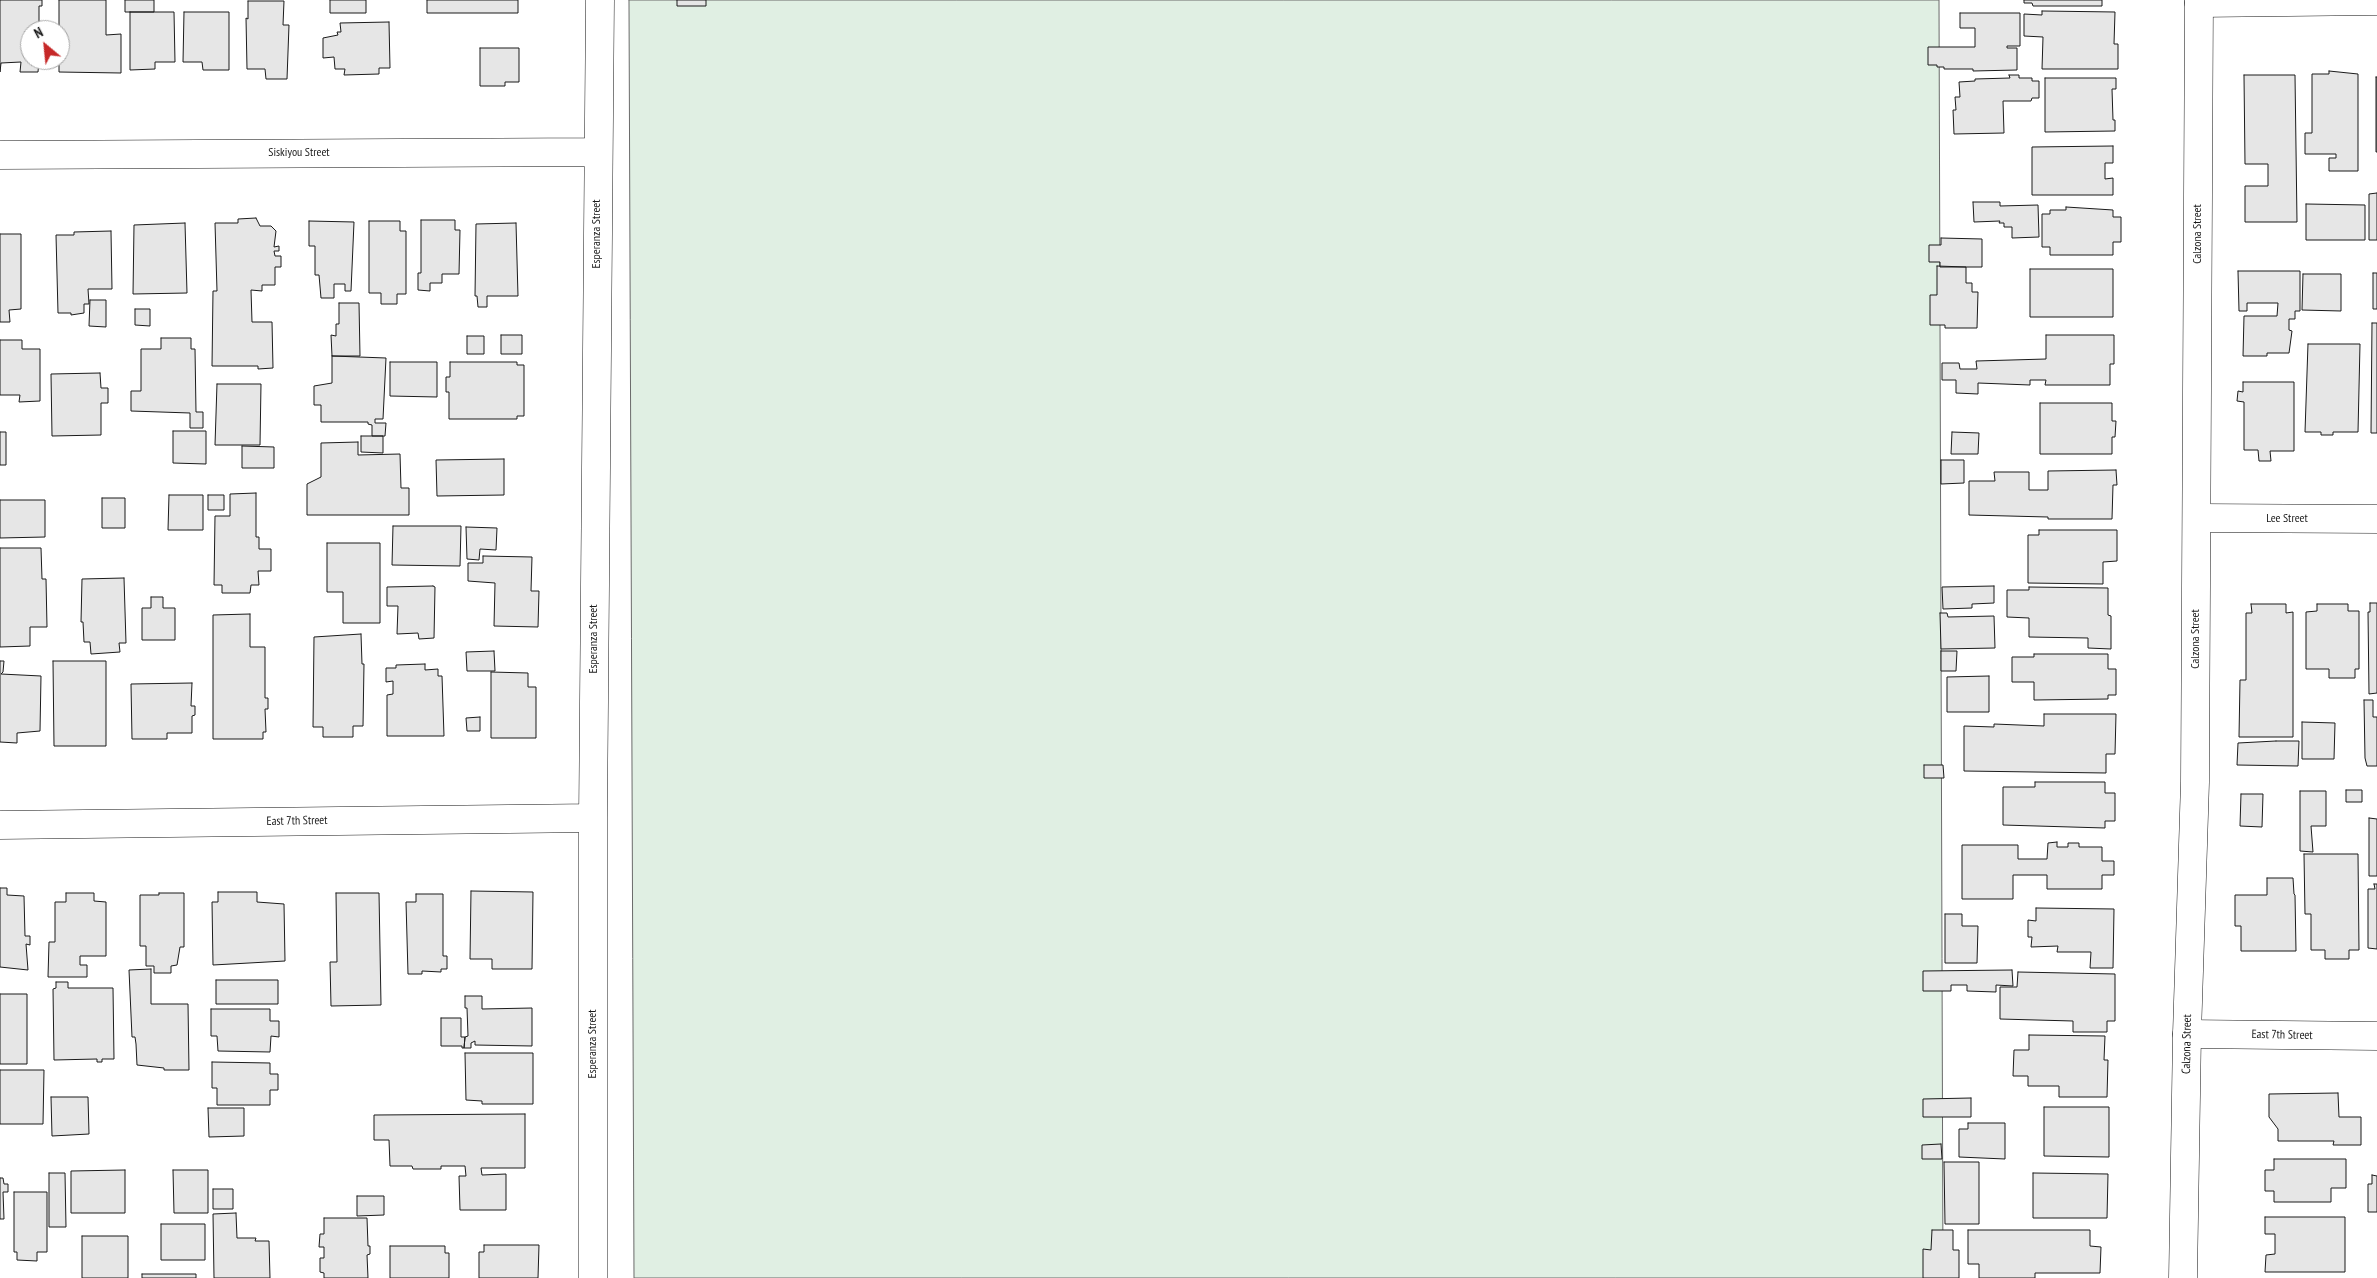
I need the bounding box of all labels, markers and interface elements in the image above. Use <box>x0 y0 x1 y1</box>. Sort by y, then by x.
north arrow <box>20 20 70 70</box>
text: N <box>31 23 46 42</box>
street label: Siskiyou Street <box>268 146 330 160</box>
street label: Esperanza Street <box>590 199 604 269</box>
street label: Calzona Street <box>2191 204 2205 264</box>
street label: Lee Street <box>2266 512 2308 526</box>
street label: Esperanza Street <box>587 604 601 674</box>
street label: Calzona Street <box>2189 609 2203 669</box>
street label: East 7th Street <box>266 813 328 829</box>
street label: Esperanza Street <box>586 1009 600 1079</box>
street label: Calzona Street <box>2179 1014 2195 1074</box>
street label: East 7th Street <box>2251 1027 2313 1043</box>

